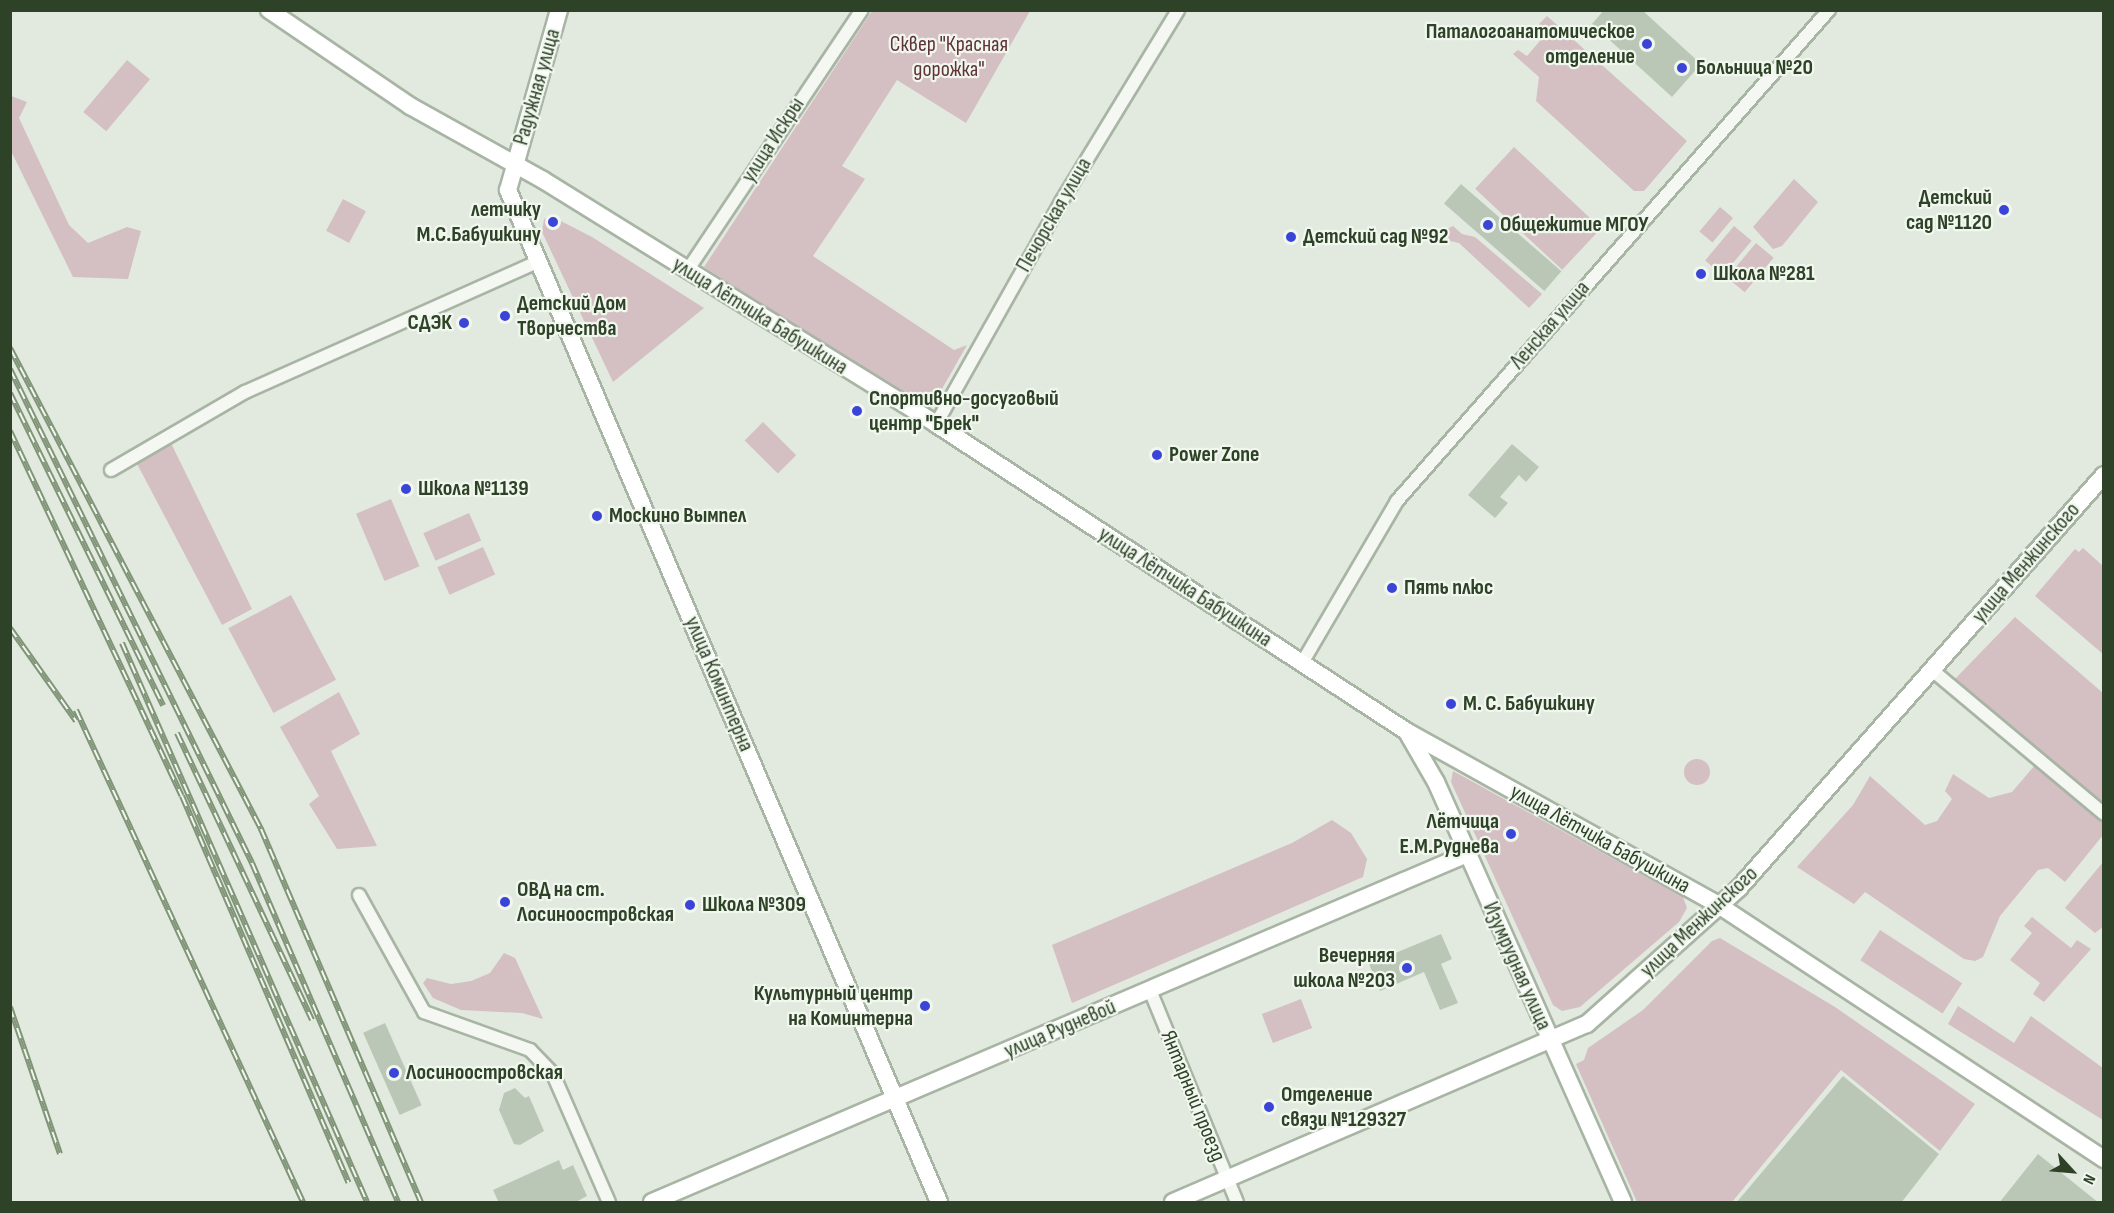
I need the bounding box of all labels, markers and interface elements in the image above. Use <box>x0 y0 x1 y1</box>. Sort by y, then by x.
place label: Паталогоанатомическое отделение <box>1426 18 1635 70</box>
street label: Радужная улица <box>508 26 566 148</box>
park label: Сквер "Красная дорожка" <box>890 31 1008 82</box>
marker: Паталогоанатомическое отделение <box>1640 37 1654 51</box>
place label: Больница №20 <box>1696 55 1813 81</box>
marker: Больница №20 <box>1673 59 1691 77</box>
street label: улица Искры <box>736 92 810 188</box>
street label: Печорская улица <box>1011 153 1097 277</box>
place label: Детский сад №1120 <box>1906 184 1992 236</box>
place label: летчику М.С.Бабушкину <box>416 196 541 248</box>
marker: Детский сад №1120 <box>1997 203 2011 217</box>
place label: Общежитие МГОУ <box>1500 212 1649 238</box>
marker: летчику М.С.Бабушкину <box>546 215 560 229</box>
marker: Общежитие МГОУ <box>1481 218 1495 232</box>
place label: Детский сад №92 <box>1303 224 1448 250</box>
marker: Детский сад №92 <box>1284 230 1298 244</box>
street label: улица Лётчика Бабушкина <box>667 251 853 381</box>
place label: Школа №281 <box>1713 261 1815 287</box>
marker: Школа №281 <box>1694 267 1708 281</box>
street label: Ленская улица <box>1505 276 1595 374</box>
place label: Детский Дом Творчества <box>517 290 626 342</box>
marker: Детский Дом Творчества <box>498 309 512 323</box>
place label: СДЭК <box>408 310 452 336</box>
marker: СДЭК <box>457 316 471 330</box>
place label: Спортивно-досуговый центр "Брек" <box>869 385 1059 436</box>
marker: Спортивно-досуговый центр "Брек" <box>850 404 864 418</box>
place label: Power Zone <box>1169 442 1259 468</box>
marker: Power Zone <box>1150 448 1164 462</box>
place label: Школа №1139 <box>418 476 529 502</box>
marker: Школа №1139 <box>399 482 413 496</box>
street label: улица Менжинского <box>1966 497 2086 629</box>
place label: Москино Вымпел <box>609 503 746 529</box>
marker: Москино Вымпел <box>590 509 604 523</box>
street label: улица Лётчика Бабушкина <box>1093 521 1277 653</box>
place label: Пять плюс <box>1404 575 1493 601</box>
marker: Пять плюс <box>1385 581 1399 595</box>
street label: улица Коминтерна <box>679 613 759 755</box>
place label: М. С. Бабушкину <box>1463 691 1595 717</box>
marker: М. С. Бабушкину <box>1444 697 1458 711</box>
street label: улица Лётчика Бабушкина <box>1505 779 1695 899</box>
place label: Лётчица Е.М.Руднева <box>1400 808 1499 860</box>
marker: Лётчица Е.М.Руднева <box>1504 827 1518 841</box>
street label: улица Менжинского <box>1635 861 1763 983</box>
place label: ОВД на ст. Лосиноостровская <box>517 876 674 927</box>
place label: Школа №309 <box>702 892 806 918</box>
marker: ОВД на ст. Лосиноостровская <box>498 895 512 909</box>
marker: Школа №309 <box>683 898 697 912</box>
street label: Изумрудная улица <box>1477 898 1557 1034</box>
place label: Вечерняя школа №203 <box>1293 942 1395 993</box>
marker: Вечерняя школа №203 <box>1400 961 1414 975</box>
place label: Культурный центр на Коминтерна <box>754 980 913 1032</box>
street label: улица Рудневой <box>1000 994 1120 1064</box>
marker: Культурный центр на Коминтерна <box>918 999 932 1013</box>
street label: Янтарный проезд <box>1155 1027 1231 1165</box>
place label: Лосиноостровская <box>406 1060 563 1086</box>
marker: Лосиноостровская <box>387 1066 401 1080</box>
place label: Отделение связи №129327 <box>1281 1081 1406 1132</box>
marker: Отделение связи №129327 <box>1262 1100 1276 1114</box>
north arrow <box>2042 1141 2102 1201</box>
text: N <box>2078 1171 2099 1187</box>

